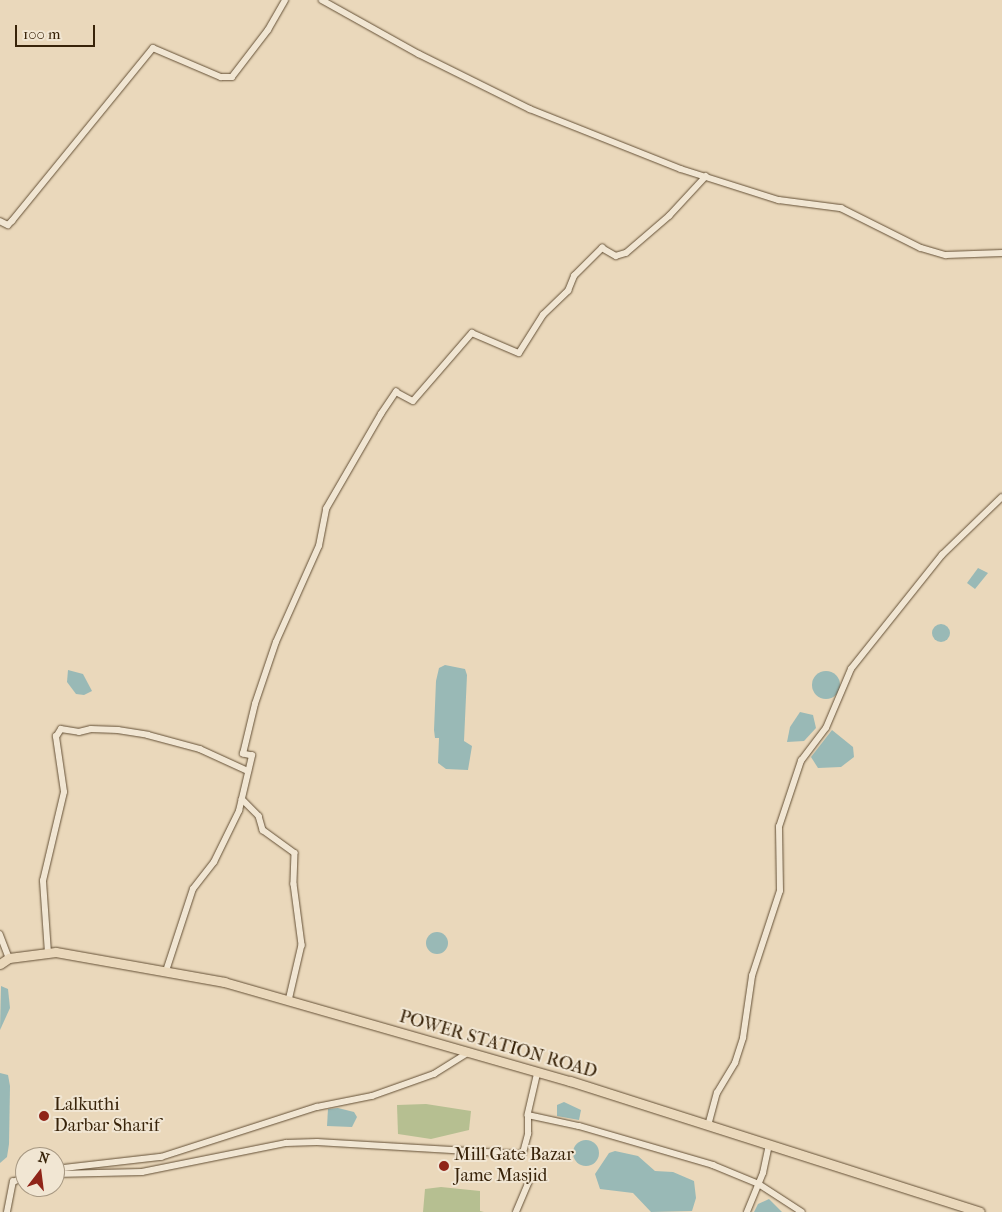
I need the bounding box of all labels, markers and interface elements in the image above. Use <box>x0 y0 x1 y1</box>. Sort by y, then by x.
scale bar <box>18 15 98 47</box>
text: 100 m <box>23 25 61 43</box>
street label: POWER STATION ROAD <box>397 1006 599 1084</box>
place label: Lalkuthi Darbar Sharif <box>54 1095 160 1138</box>
marker: Lalkuthi Darbar Sharif <box>38 1110 50 1122</box>
place label: Mill Gate Bazar Jame Masjid <box>454 1145 574 1188</box>
north arrow <box>15 1147 65 1197</box>
text: N <box>36 1148 51 1168</box>
marker: Mill Gate Bazar Jame Masjid <box>438 1160 450 1172</box>

